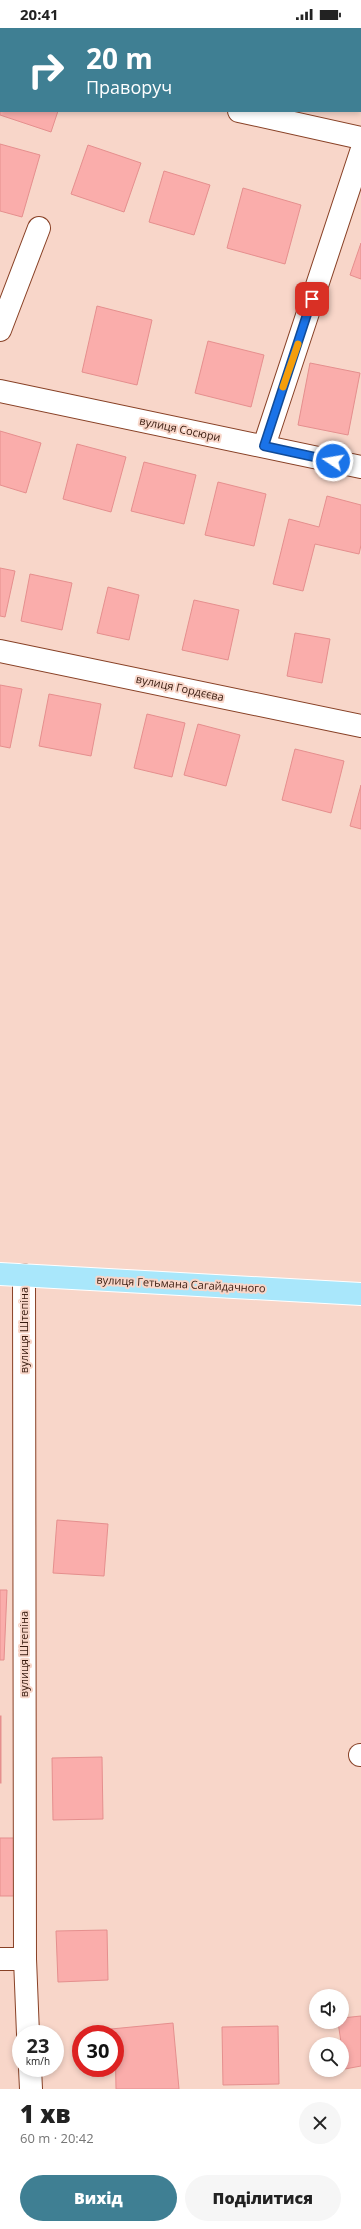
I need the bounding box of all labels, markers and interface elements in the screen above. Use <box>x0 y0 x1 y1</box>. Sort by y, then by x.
text: 20:41 <box>20 4 59 24</box>
text: 20 m <box>86 39 153 77</box>
icon: right <box>20 44 72 96</box>
text: Праворуч <box>86 75 172 99</box>
pin <box>295 282 329 316</box>
icon: arrive <box>301 288 323 310</box>
street label: вулиця Сосюри <box>138 413 222 444</box>
position arrow <box>312 440 354 482</box>
street label: вулиця Гордєєва <box>135 671 225 704</box>
street label: вулиця Гетьмана Сагайдачного <box>96 1272 266 1295</box>
street label: вулиця Штепіна <box>16 1287 31 1373</box>
street label: вулиця Штепіна <box>16 1611 31 1697</box>
map controls <box>309 1989 349 2077</box>
button: sound <box>309 1989 349 2029</box>
speed limit sign: 30 <box>72 2025 124 2077</box>
text: 23 <box>27 2032 49 2059</box>
button: search <box>309 2037 349 2077</box>
text: km/h <box>26 2054 50 2068</box>
text: 1 хв <box>20 2097 71 2130</box>
button: close <box>299 2102 341 2144</box>
text: 60 m · 20:42 <box>20 2129 94 2147</box>
button: Вихід <box>20 2175 177 2221</box>
button: Поділитися <box>185 2175 341 2221</box>

